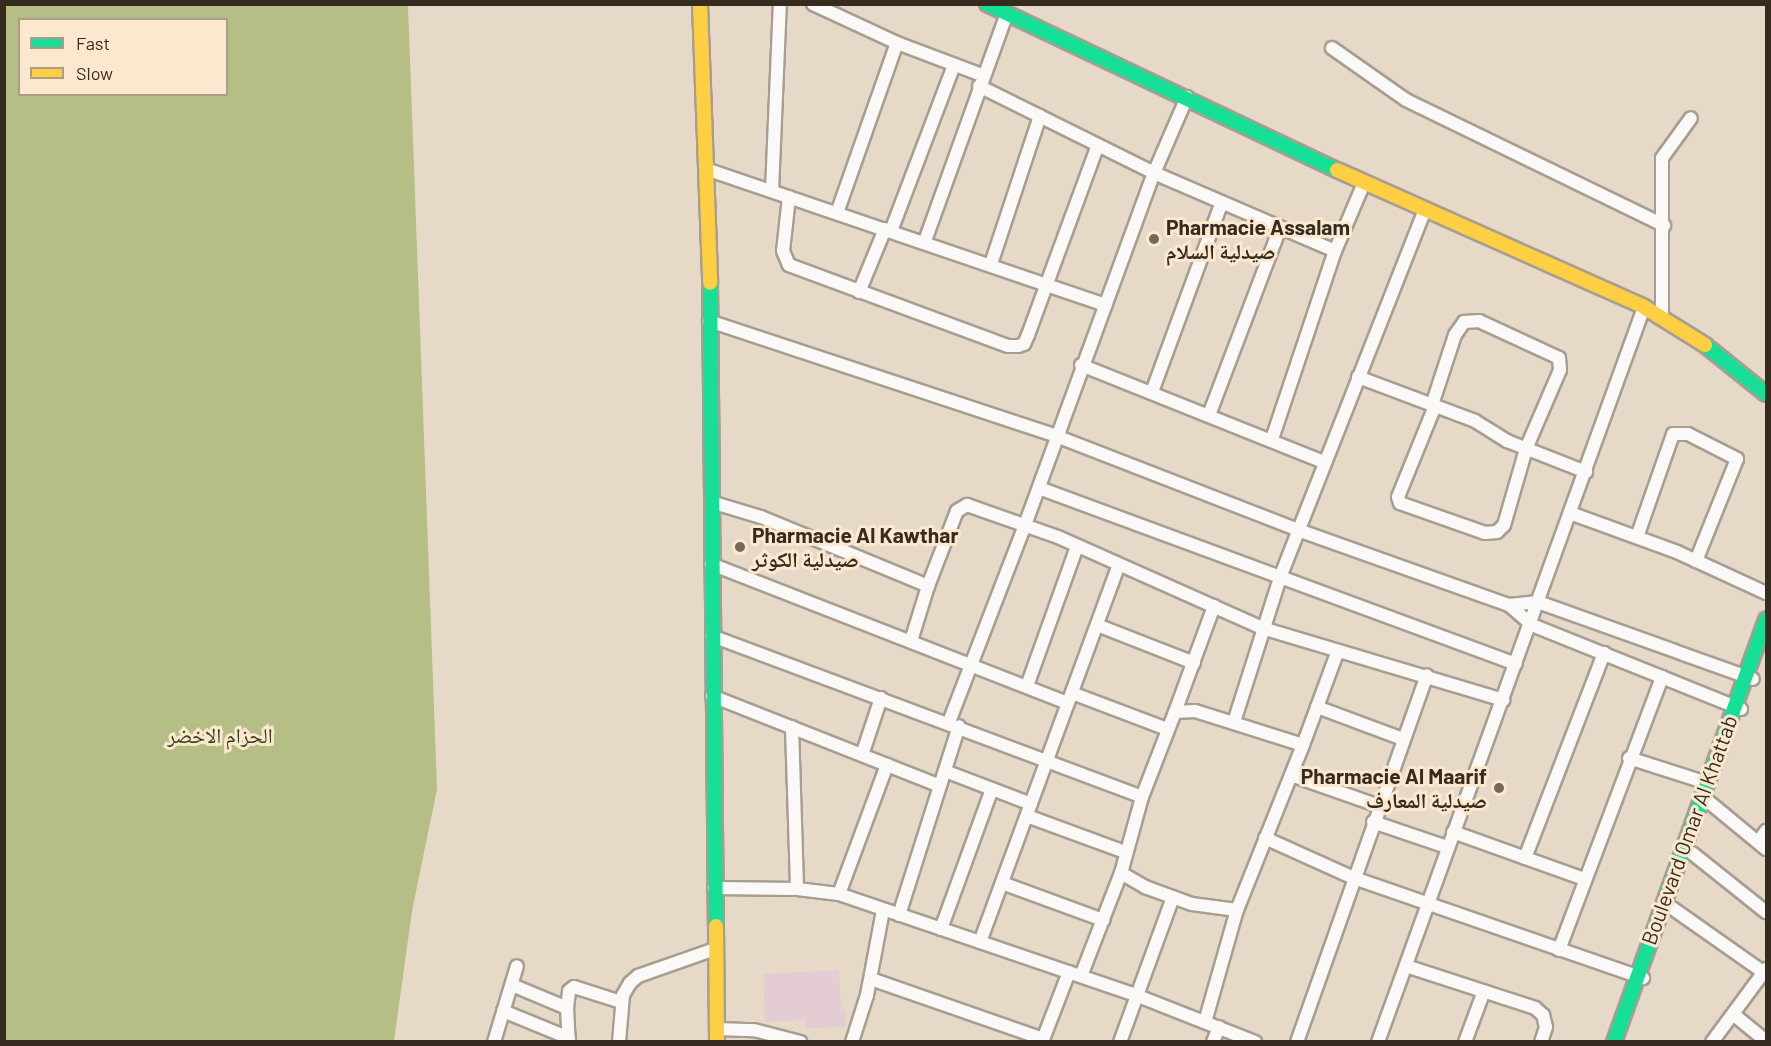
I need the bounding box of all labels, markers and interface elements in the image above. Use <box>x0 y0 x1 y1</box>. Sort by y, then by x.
legend <box>18 18 228 96</box>
text: Fast <box>76 32 110 54</box>
text: Slow <box>76 62 113 84</box>
place label: Pharmacie Assalam صيدلية السلام <box>1166 214 1350 264</box>
marker: Pharmacie Assalam صيدلية السلام <box>1147 232 1161 246</box>
place label: Pharmacie Al Kawthar صيدلية الكوثر <box>752 522 958 572</box>
marker: Pharmacie Al Kawthar صيدلية الكوثر <box>733 540 747 554</box>
street label: Boulevard Omar Al Khattab <box>1636 712 1742 948</box>
park label: الحزام الاخضر <box>167 722 273 748</box>
place label: Pharmacie Al Maarif صيدلية المعارف <box>1301 763 1487 813</box>
marker: Pharmacie Al Maarif صيدلية المعارف <box>1492 781 1506 795</box>

